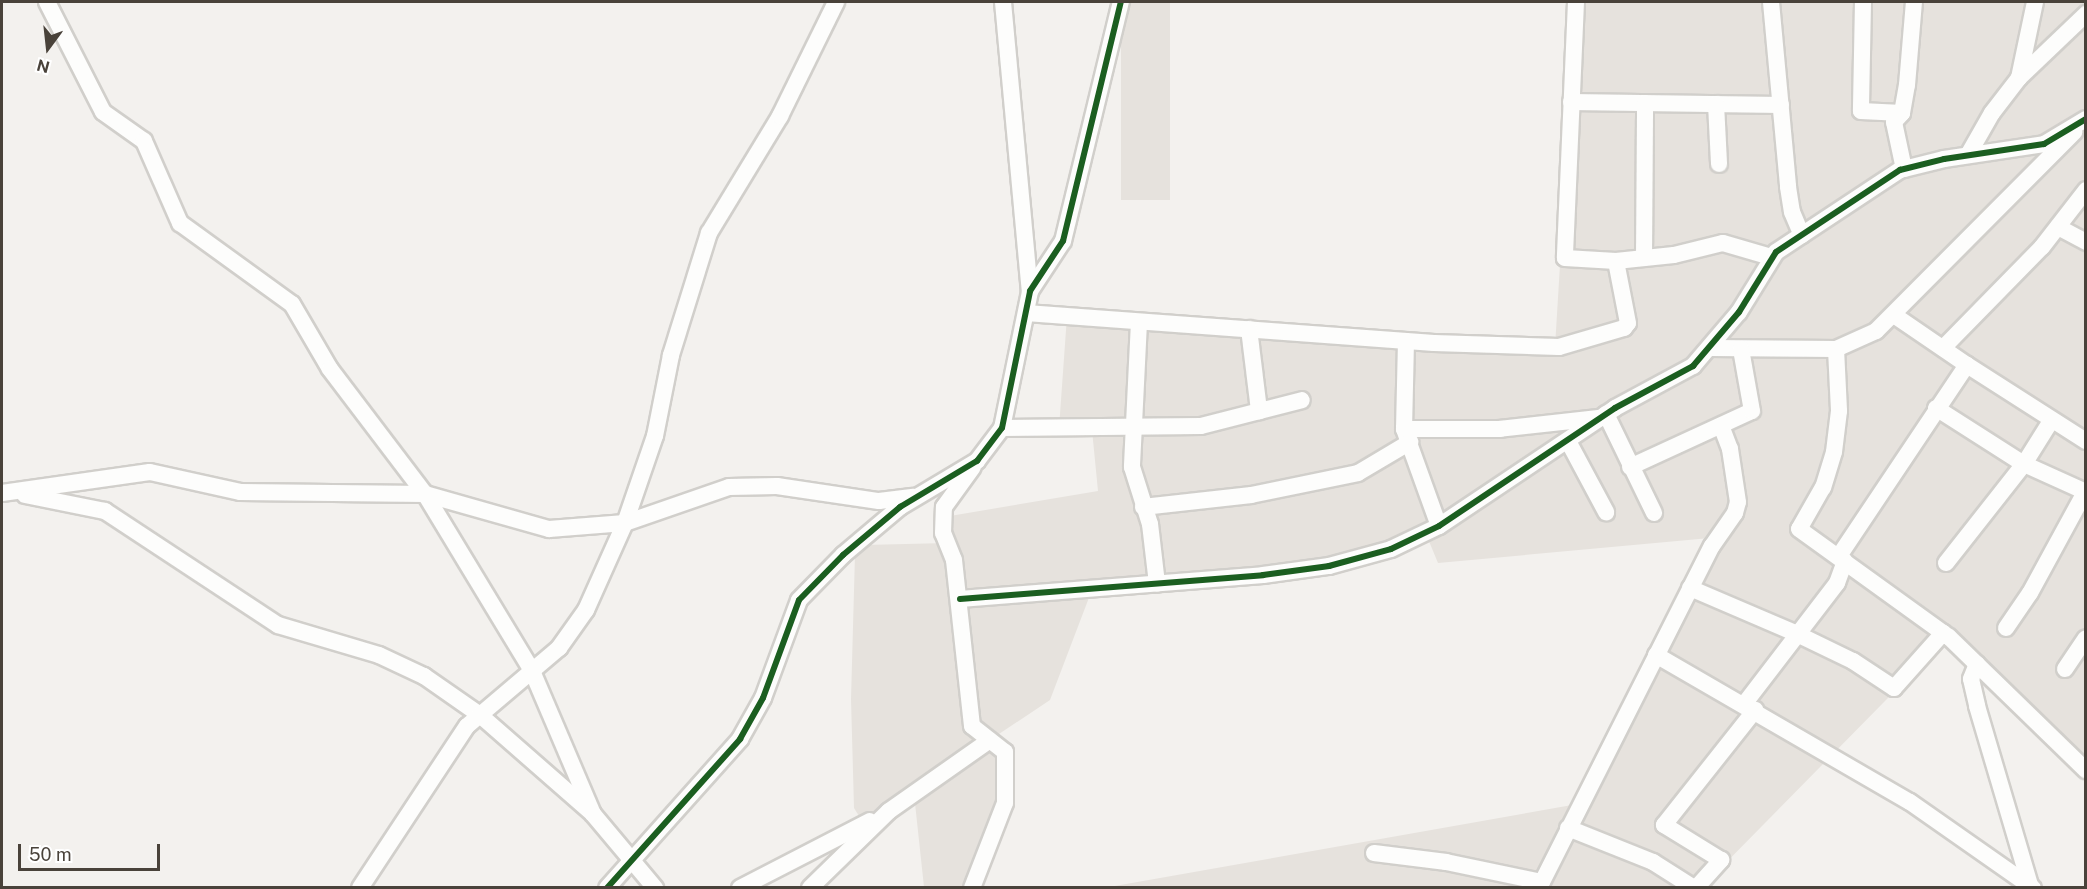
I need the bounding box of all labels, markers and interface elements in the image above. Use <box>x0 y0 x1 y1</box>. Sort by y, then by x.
north arrow <box>18 18 78 78</box>
text: N <box>35 55 52 77</box>
scale bar <box>21 832 164 870</box>
text: 50 m <box>29 844 72 865</box>

